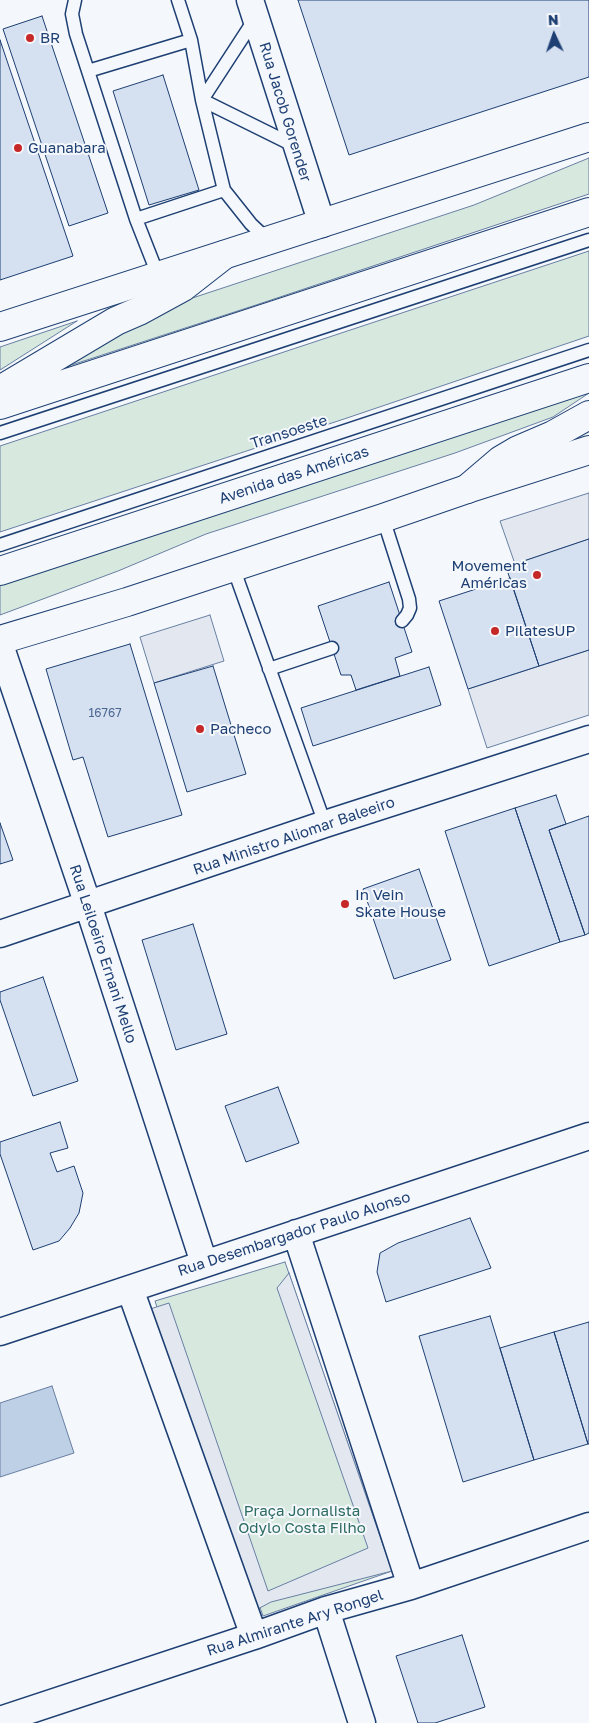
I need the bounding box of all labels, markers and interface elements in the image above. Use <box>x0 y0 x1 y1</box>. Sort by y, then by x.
north arrow <box>529 10 579 60</box>
text: N <box>547 11 559 28</box>
place label: BR <box>40 29 60 47</box>
marker: BR <box>24 32 36 44</box>
street label: Rua Jacob Gorender <box>255 40 315 184</box>
place label: Guanabara <box>28 139 106 157</box>
marker: Guanabara <box>12 142 24 154</box>
street label: Transoeste <box>248 411 330 453</box>
street label: Avenida das Américas <box>217 442 371 508</box>
place label: Movement Américas <box>452 557 527 592</box>
marker: Movement Américas <box>531 569 543 581</box>
place label: PilatesUP <box>505 622 575 640</box>
marker: PilatesUP <box>489 625 501 637</box>
house number: 16767 <box>88 706 122 720</box>
place label: Pacheco <box>210 720 271 738</box>
marker: Pacheco <box>194 723 206 735</box>
street label: Rua Ministro Aliomar Baleeiro <box>191 793 397 879</box>
street label: Rua Leiloeiro Ernani Mello <box>66 862 140 1046</box>
place label: In Vein Skate House <box>355 886 446 921</box>
marker: In Vein Skate House <box>339 898 351 910</box>
street label: Rua Desembargador Paulo Alonso <box>175 1188 413 1280</box>
park label: Praça Jornalista Odylo Costa Filho <box>238 1502 366 1537</box>
street label: Rua Almirante Ary Rongel <box>205 1586 385 1660</box>

